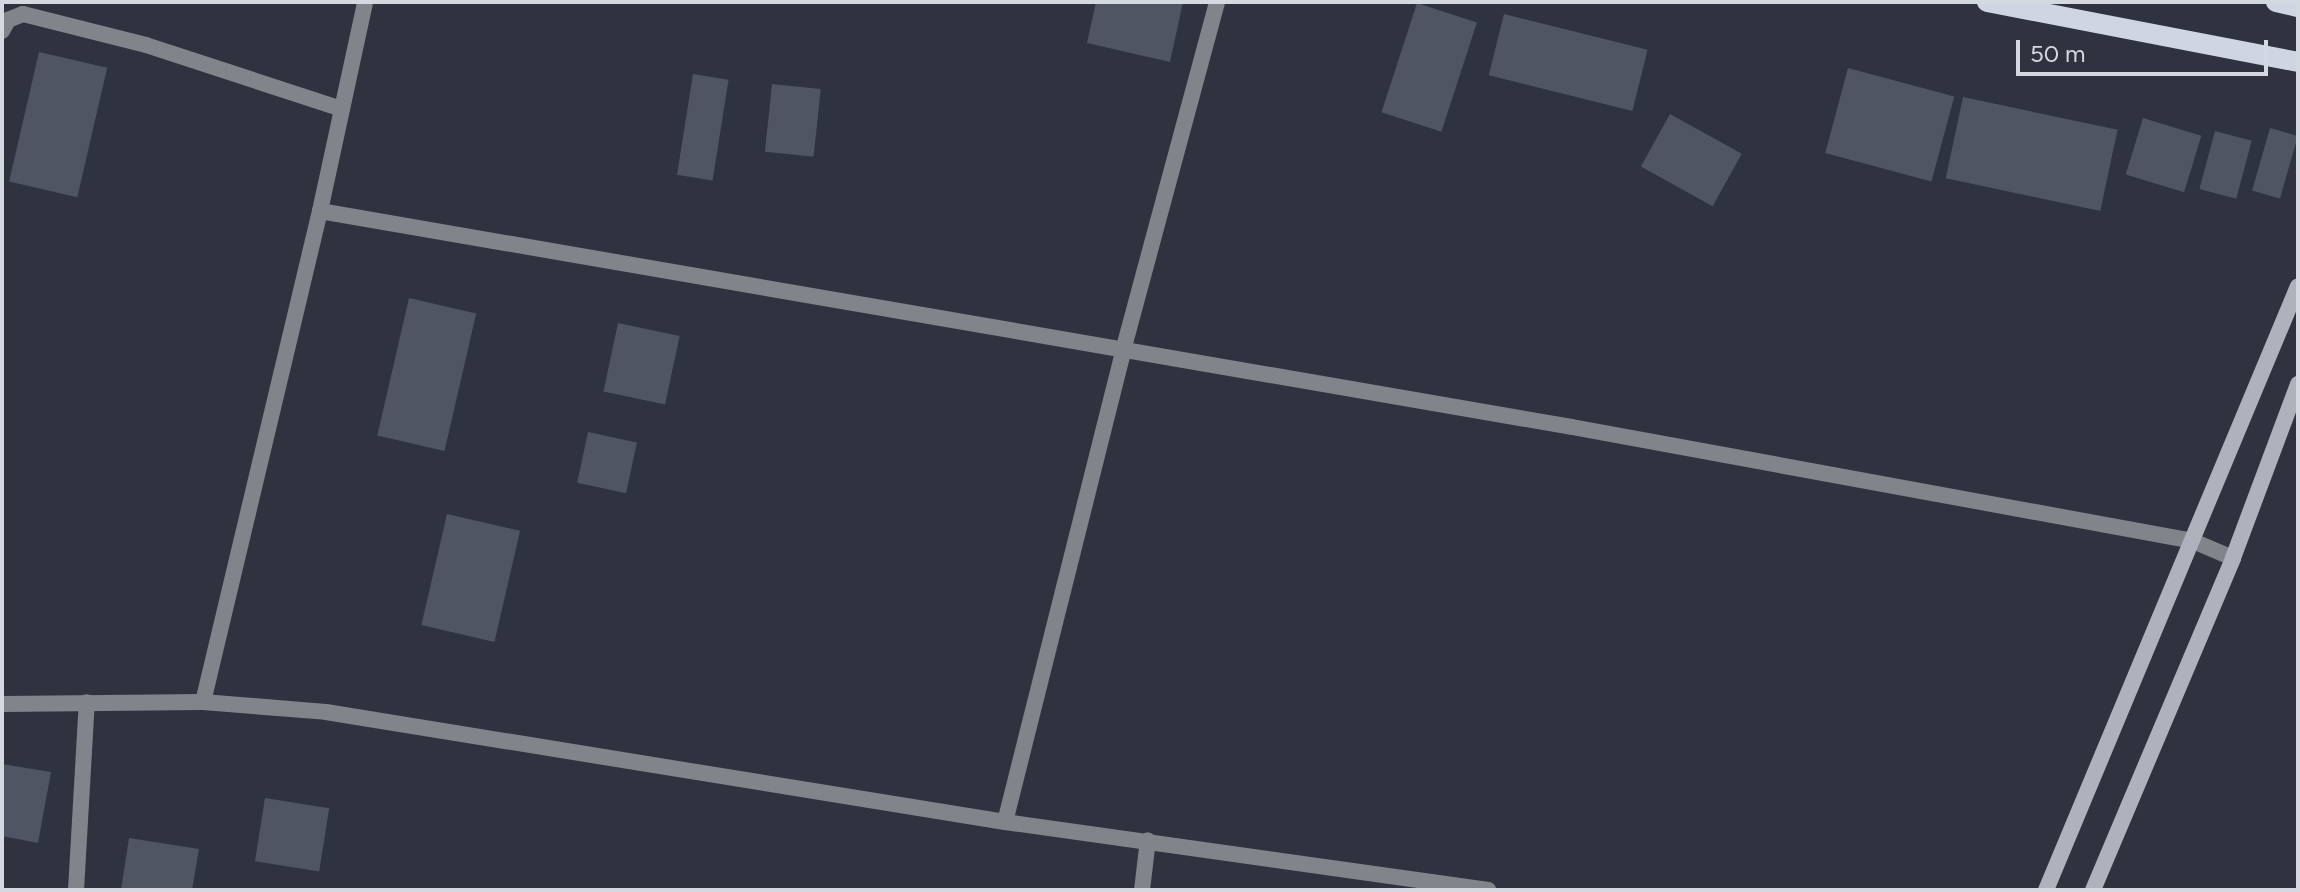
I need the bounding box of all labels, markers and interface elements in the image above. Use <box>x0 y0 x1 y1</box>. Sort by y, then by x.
scale bar <box>2020 24 2272 74</box>
text: 50 m <box>2030 39 2086 68</box>

